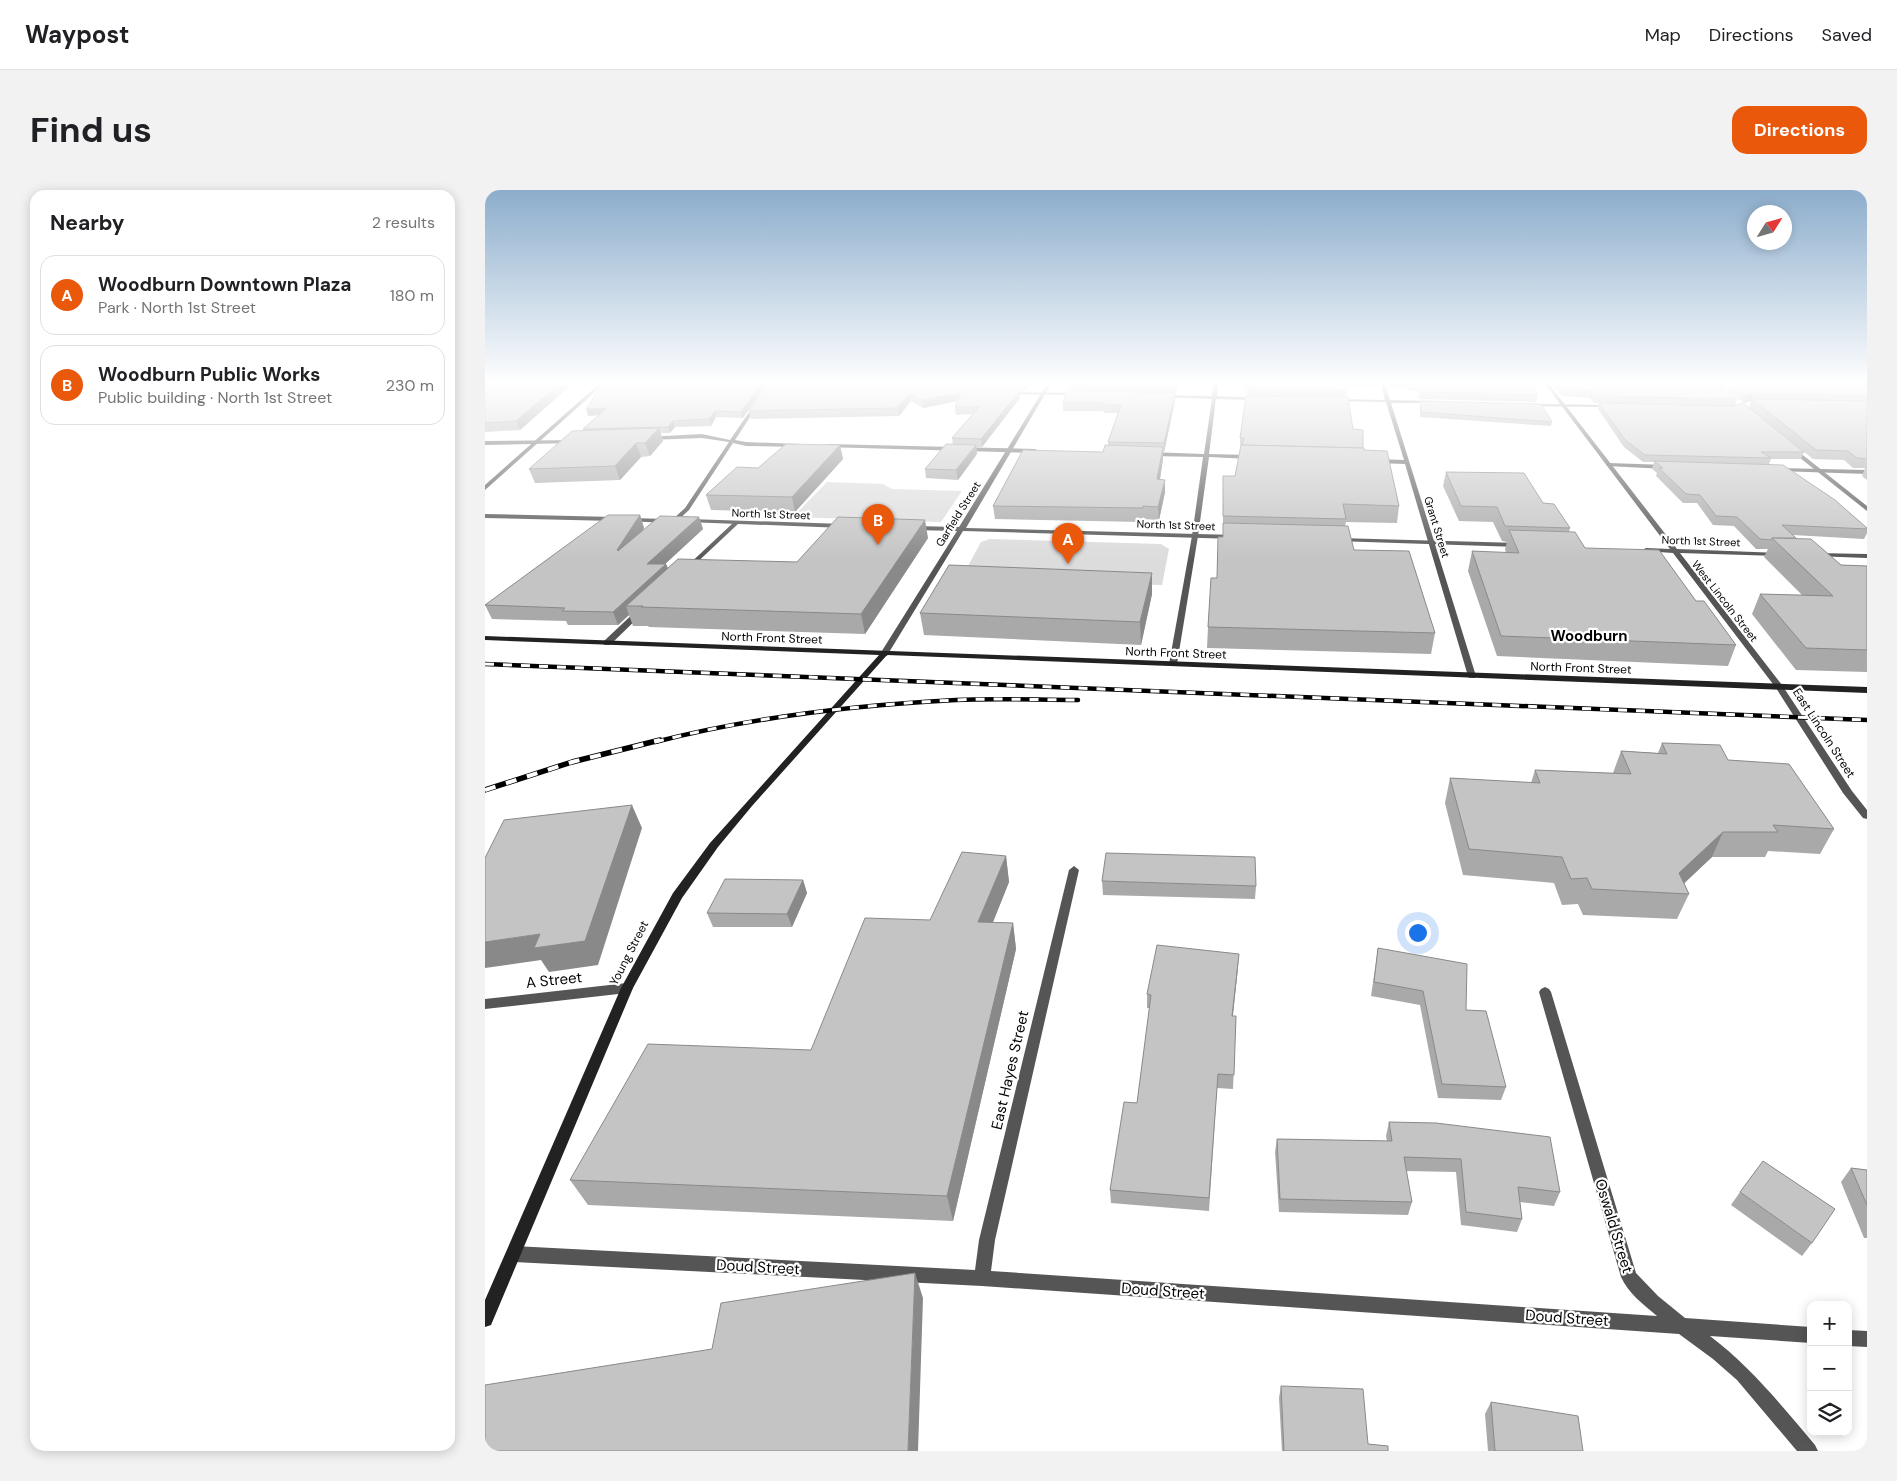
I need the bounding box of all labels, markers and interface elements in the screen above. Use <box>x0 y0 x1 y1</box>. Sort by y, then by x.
text: Waypost <box>25 19 129 50</box>
text: Map <box>1645 23 1681 47</box>
text: Directions <box>1709 23 1794 47</box>
text: Saved <box>1822 23 1872 47</box>
button: Directions <box>1732 106 1867 154</box>
text: Find us <box>30 107 152 153</box>
north arrow <box>1747 205 1792 250</box>
text: Nearby <box>50 209 124 237</box>
text: 2 results <box>372 212 435 233</box>
text: Woodburn Downtown Plaza <box>98 272 351 297</box>
text: A <box>61 285 73 306</box>
text: 180 m <box>390 285 434 306</box>
text: Park · North 1st Street <box>98 297 256 318</box>
text: Woodburn Public Works <box>98 362 320 387</box>
text: B <box>62 375 72 396</box>
text: 230 m <box>386 375 434 396</box>
text: Public building · North 1st Street <box>98 387 332 408</box>
street label: Garfield Street <box>932 479 984 549</box>
street label: Grant Street <box>1421 495 1453 559</box>
pin: B <box>862 504 894 545</box>
street label: North 1st Street <box>731 506 811 522</box>
street label: North 1st Street <box>1136 517 1216 533</box>
pin: A <box>1052 523 1084 564</box>
street label: North 1st Street <box>1661 533 1741 549</box>
street label: West Lincoln Street <box>1689 558 1761 644</box>
district label: Woodburn <box>1550 626 1628 646</box>
street label: North Front Street <box>721 628 823 648</box>
street label: North Front Street <box>1125 643 1227 663</box>
street label: North Front Street <box>1530 658 1632 678</box>
street label: East Lincoln Street <box>1789 685 1859 781</box>
street label: Young Street <box>606 918 652 988</box>
your location <box>1405 920 1431 946</box>
street label: A Street <box>525 967 583 993</box>
street label: East Hayes Street <box>987 1008 1033 1132</box>
street label: Oswald Street <box>1590 1176 1638 1276</box>
street label: Doud Street <box>716 1255 800 1279</box>
street label: Doud Street <box>1121 1278 1206 1304</box>
map controls <box>1807 1301 1852 1436</box>
button: + <box>1807 1301 1852 1346</box>
street label: Doud Street <box>1525 1305 1610 1331</box>
button: − <box>1807 1346 1852 1391</box>
button: layers <box>1807 1391 1852 1436</box>

